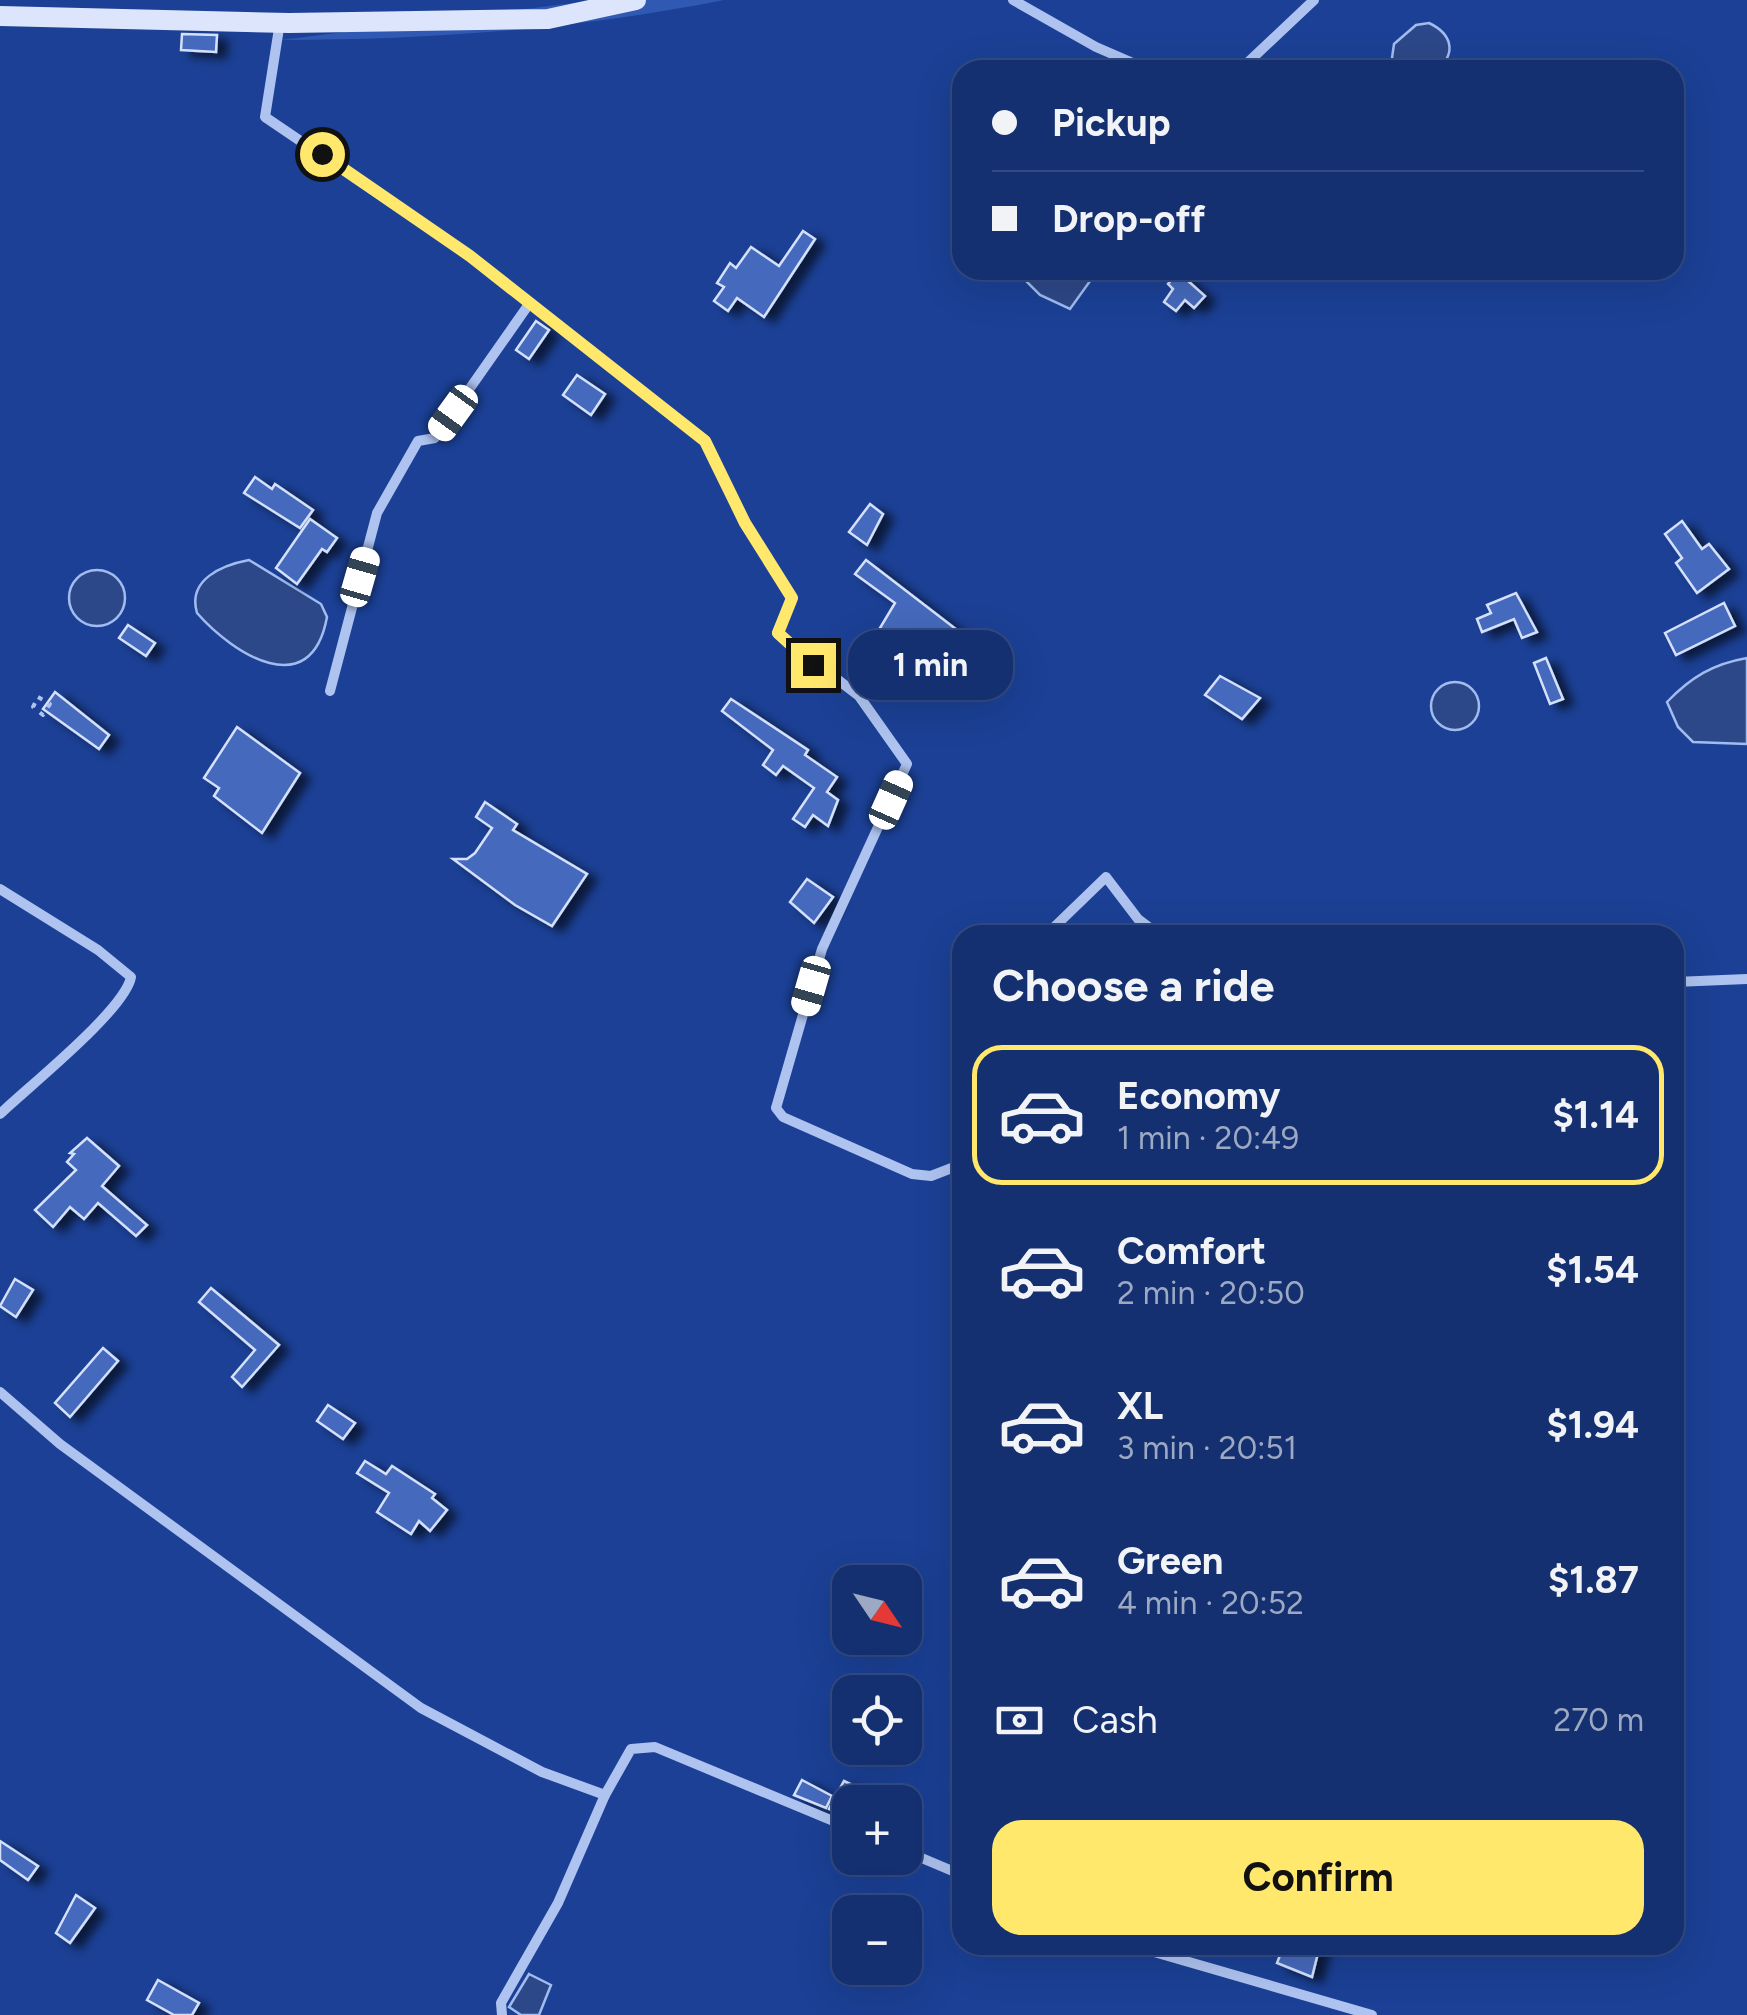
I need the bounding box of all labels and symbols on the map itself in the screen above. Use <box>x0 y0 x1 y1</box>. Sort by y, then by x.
route start <box>300 132 345 177</box>
car <box>423 380 483 446</box>
car <box>337 544 383 610</box>
callout: 1 min <box>848 630 1013 700</box>
route end <box>791 643 836 688</box>
car <box>865 766 917 834</box>
car <box>788 953 834 1019</box>
north arrow <box>832 1565 922 1655</box>

